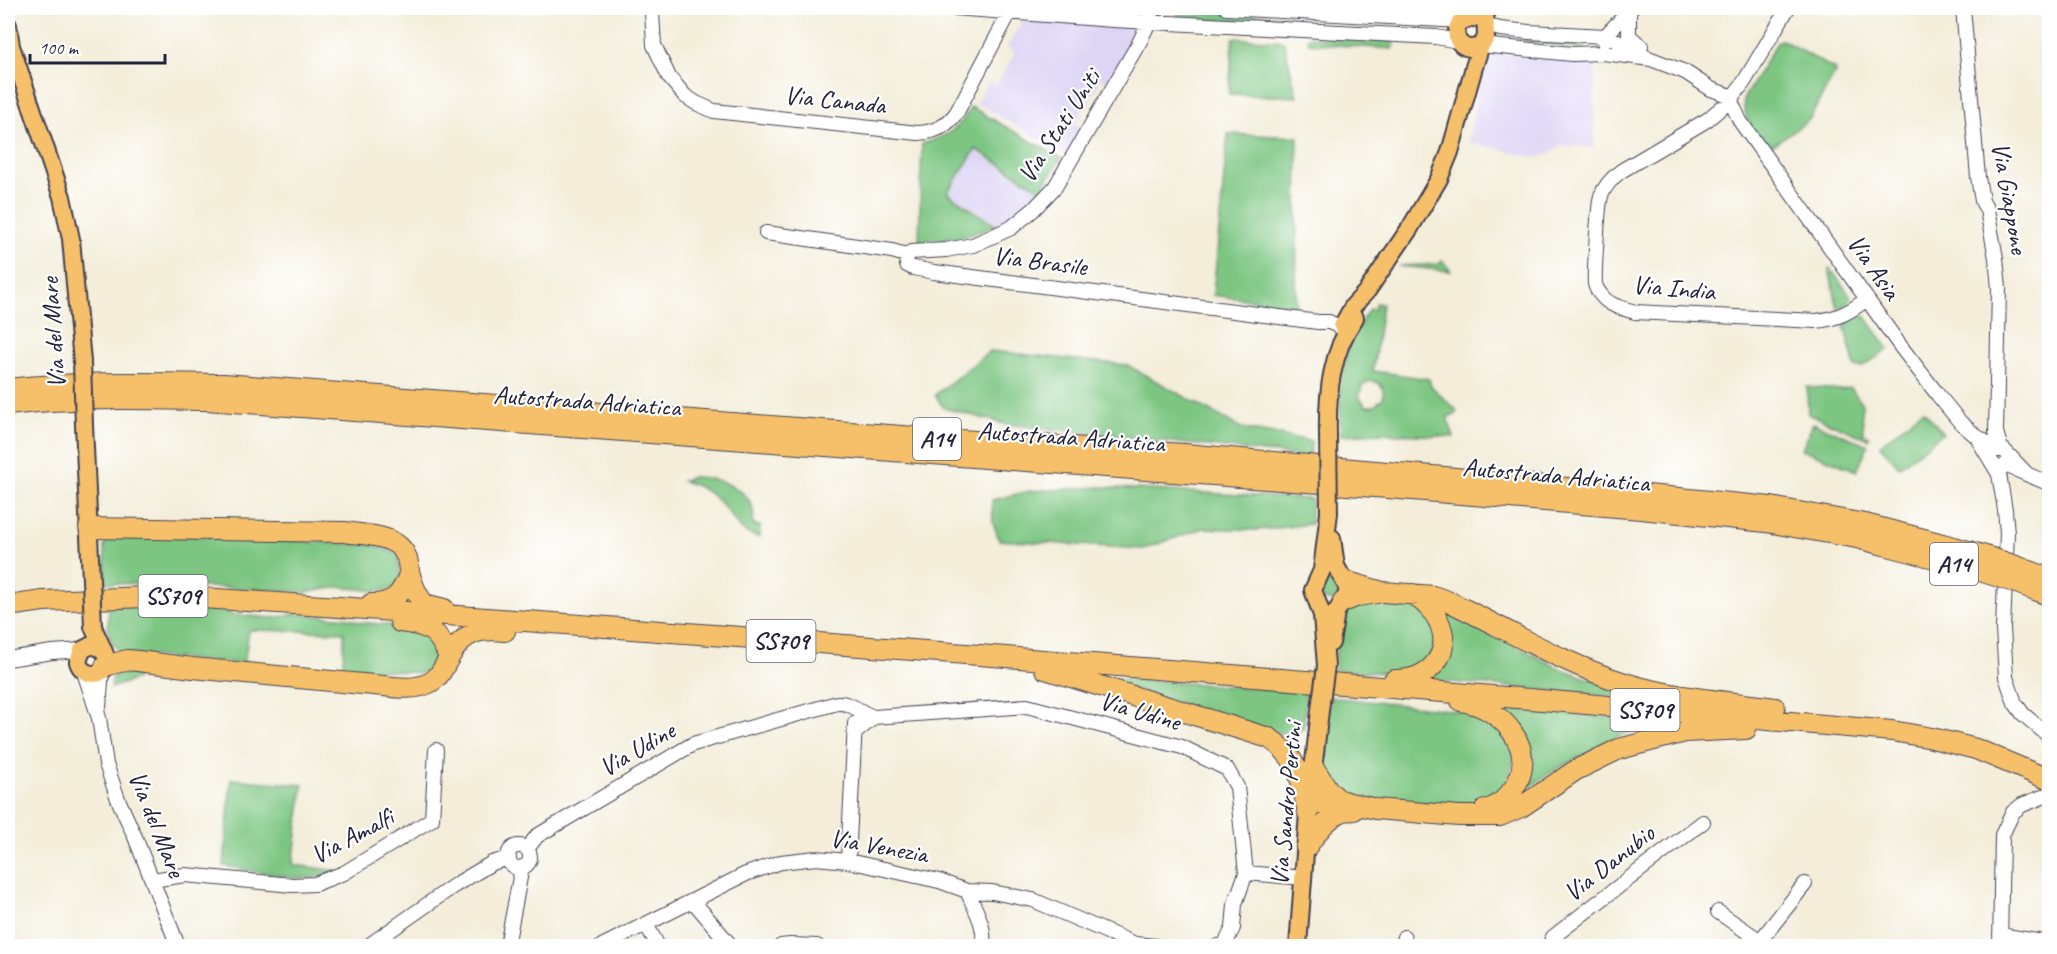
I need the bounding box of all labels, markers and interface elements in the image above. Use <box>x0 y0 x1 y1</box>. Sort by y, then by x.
scale bar <box>30 27 165 65</box>
text: 100 m <box>39 37 80 59</box>
street label: Via Stati Uniti <box>1010 60 1110 189</box>
street label: Via Canada <box>783 78 889 122</box>
street label: Via Giappone <box>1984 140 2036 258</box>
street label: Via Asia <box>1840 228 1909 307</box>
street label: Via Brasile <box>991 239 1090 283</box>
street label: Via India <box>1631 268 1718 308</box>
street label: Via del Mare <box>33 275 73 390</box>
street label: Autostrada Adriatica <box>492 378 683 424</box>
street label: Autostrada Adriatica <box>976 414 1167 460</box>
road number: A14 <box>913 418 961 460</box>
street label: Autostrada Adriatica <box>1461 450 1652 500</box>
road number: A14 <box>1930 543 1978 585</box>
road number: SS709 <box>138 575 207 617</box>
road number: SS709 <box>746 620 816 662</box>
street label: Via Udine <box>1096 684 1186 739</box>
road number: SS709 <box>1610 689 1680 731</box>
street label: Via Udine <box>593 713 683 784</box>
street label: Via Sandro Pertini <box>1262 718 1310 887</box>
street label: Via del Mare <box>121 766 194 883</box>
street label: Via Amalfi <box>305 799 402 871</box>
street label: Via Danubio <box>1557 816 1663 909</box>
street label: Via Venezia <box>828 821 933 871</box>

